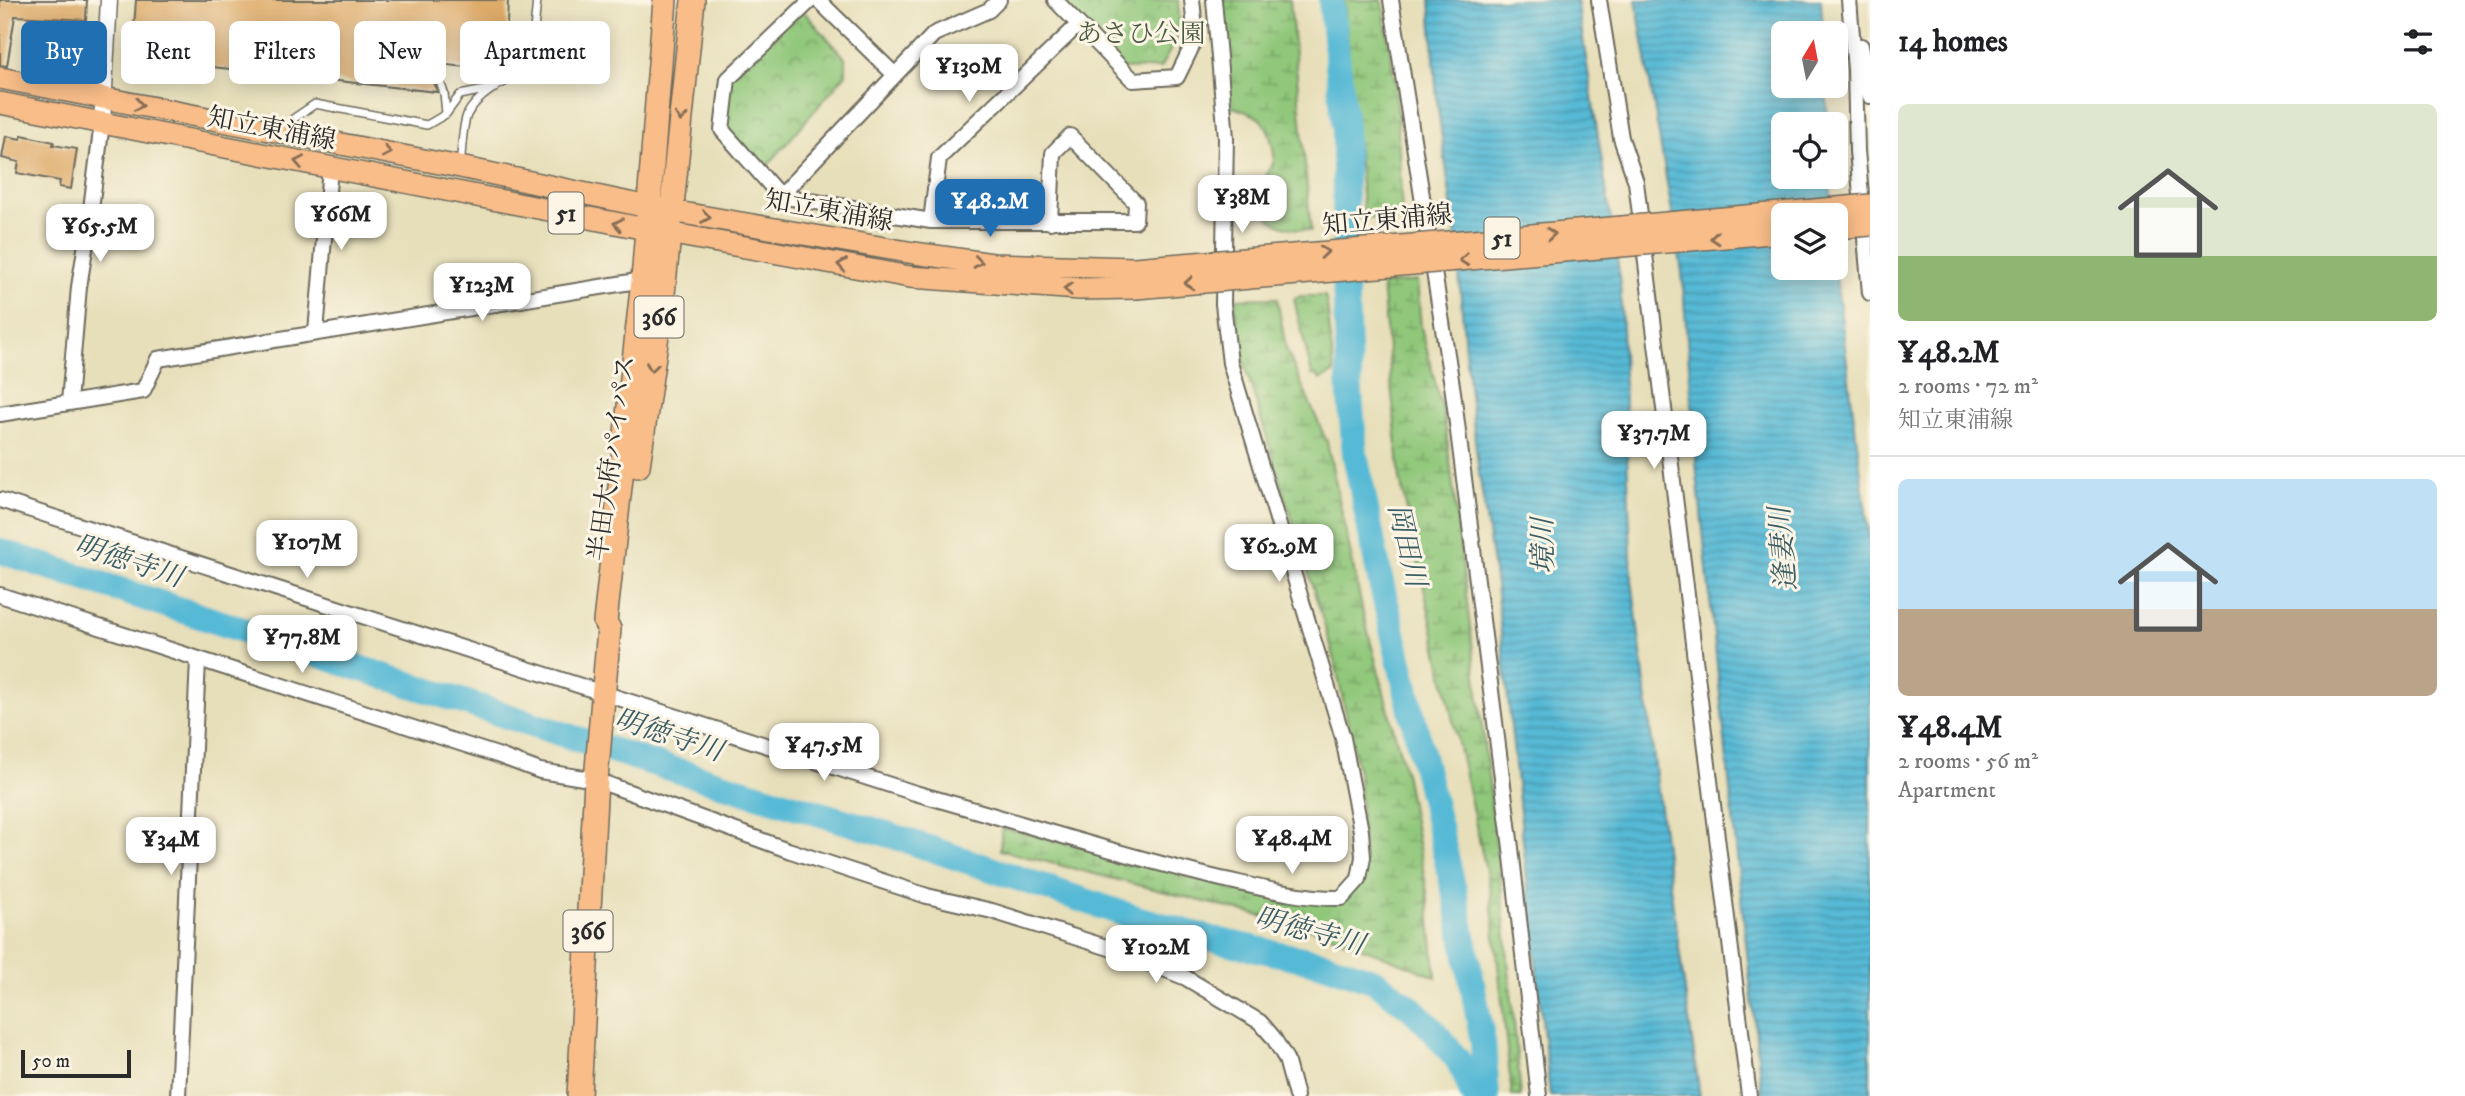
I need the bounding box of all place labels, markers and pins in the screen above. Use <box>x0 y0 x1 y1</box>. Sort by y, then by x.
pin: ¥130M <box>920 44 1018 104</box>
pin: ¥38M <box>1201 176 1283 235</box>
pin: ¥48.2M <box>933 180 1047 239</box>
pin: ¥66M <box>300 192 382 252</box>
pin: ¥65.5M <box>43 204 157 264</box>
pin: ¥123M <box>433 264 531 323</box>
pin: ¥37.7M <box>1597 412 1711 471</box>
pin: ¥107M <box>258 520 356 580</box>
pin: ¥62.9M <box>1222 524 1336 584</box>
pin: ¥77.8M <box>245 616 359 675</box>
pin: ¥47.5M <box>767 724 881 783</box>
pin: ¥48.4M <box>1235 816 1349 876</box>
pin: ¥34M <box>130 818 212 877</box>
pin: ¥102M <box>1107 926 1205 985</box>

